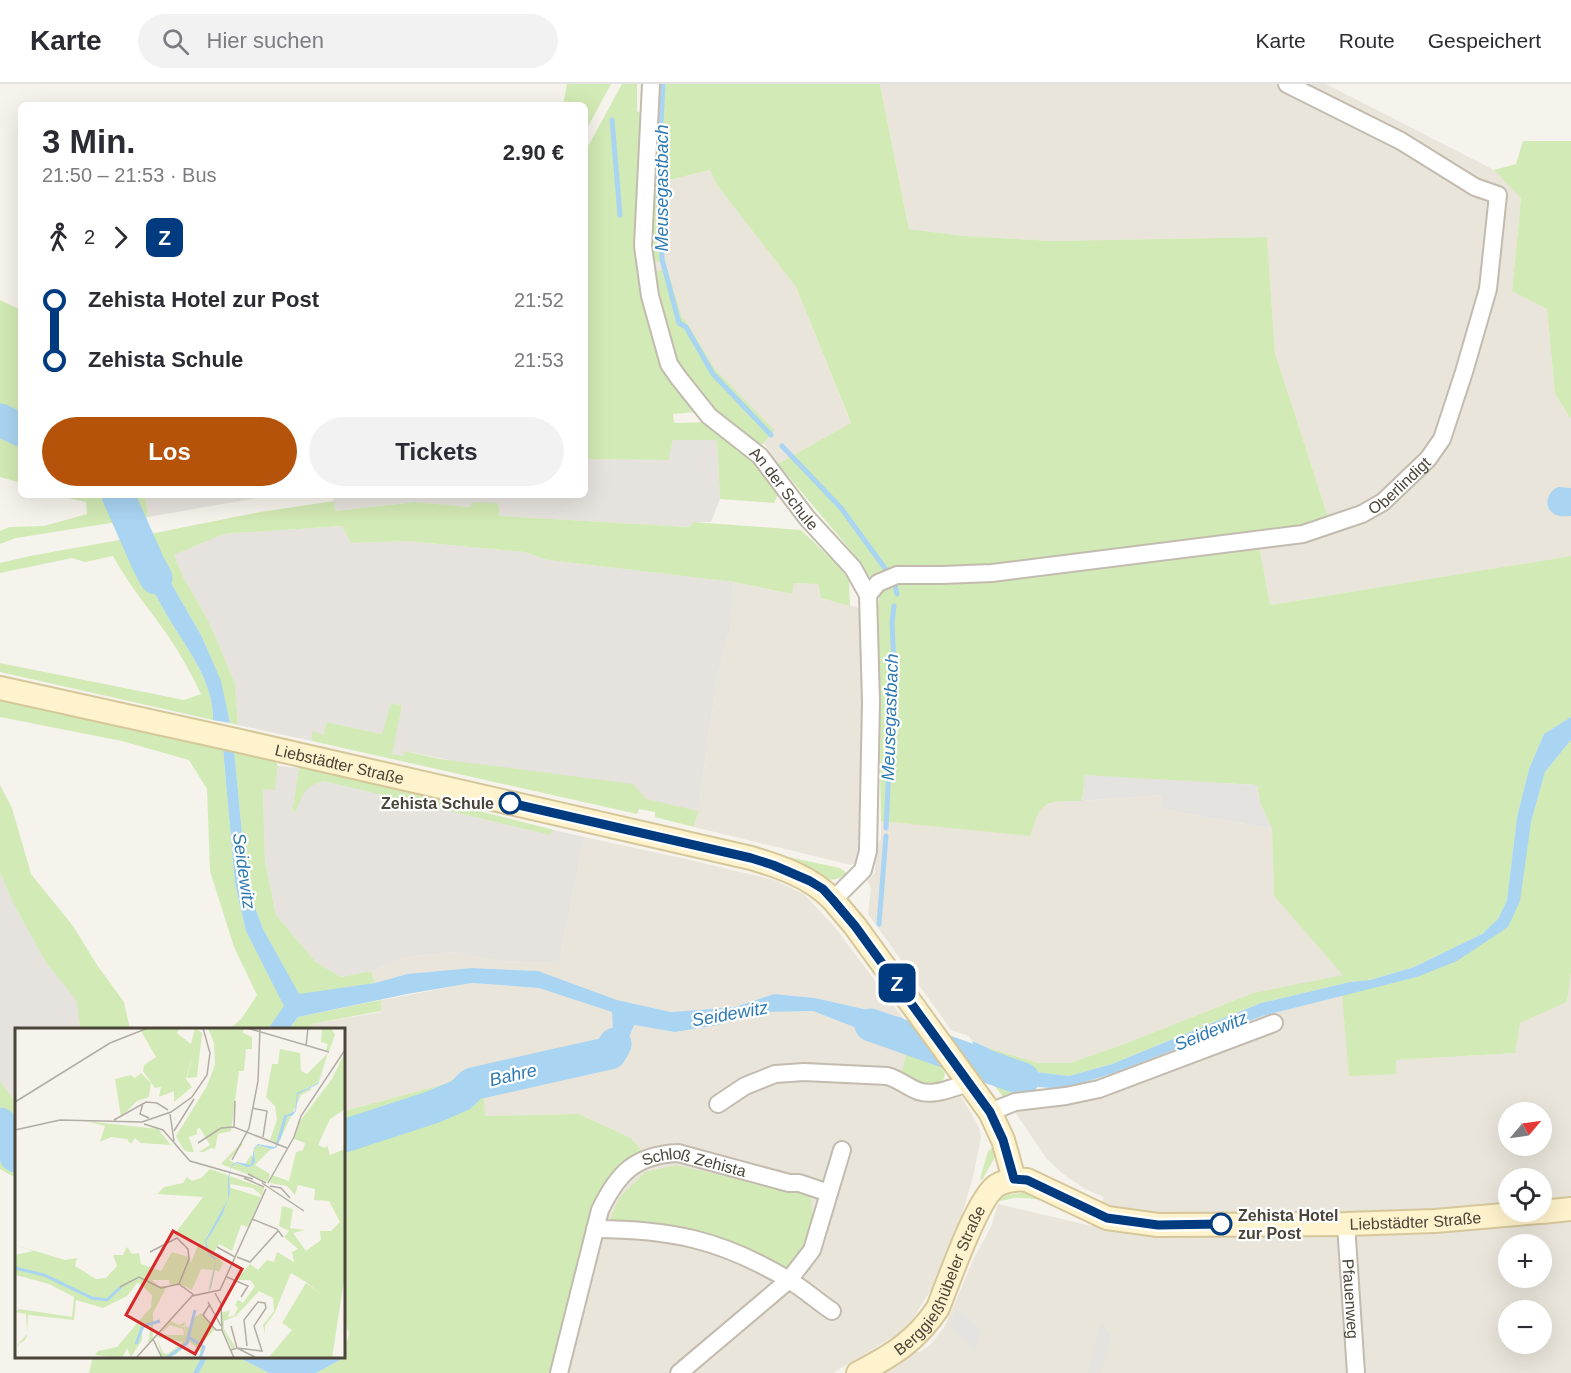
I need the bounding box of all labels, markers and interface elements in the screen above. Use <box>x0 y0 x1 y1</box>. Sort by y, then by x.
search box <box>138 14 558 68</box>
text: Karte <box>30 25 102 56</box>
icon: search <box>159 25 192 58</box>
text: Hier suchen <box>207 28 324 53</box>
text: Karte <box>1256 29 1306 52</box>
text: Route <box>1339 29 1395 52</box>
text: Gespeichert <box>1428 29 1541 52</box>
text: 3 Min. <box>42 123 136 160</box>
water label: Meusegastbach <box>652 124 672 252</box>
text: 2.90 € <box>503 140 564 165</box>
text: 21:50 – 21:53 · Bus <box>42 164 217 186</box>
icon: walk <box>42 221 75 254</box>
icon: forward <box>104 221 137 254</box>
text: 2 <box>84 226 95 248</box>
text: Z <box>158 226 171 249</box>
text: Zehista Hotel zur Post <box>88 287 319 312</box>
text: 21:52 <box>514 289 564 311</box>
text: Zehista Schule <box>88 347 243 372</box>
text: 21:53 <box>514 349 564 371</box>
button: Los <box>42 417 297 486</box>
button: Tickets <box>309 417 564 486</box>
street label: An der Schule <box>747 443 822 533</box>
street label: Oberlindigt <box>1365 453 1434 517</box>
water label: Meusegastbach <box>878 653 902 781</box>
street label: Liebstädter Straße <box>274 741 406 787</box>
marker: Zehista Schule <box>499 792 521 814</box>
place label: Zehista Schule <box>381 795 494 812</box>
water label: Seidewitz <box>229 831 259 911</box>
line badge: Z <box>878 964 916 1002</box>
text: Z <box>891 972 903 995</box>
water label: Seidewitz <box>690 997 770 1031</box>
water label: Seidewitz <box>1172 1007 1250 1055</box>
inset map <box>15 1028 345 1358</box>
water label: Bahre <box>487 1060 539 1090</box>
north arrow <box>1498 1102 1552 1156</box>
map controls <box>1498 1102 1552 1354</box>
street label: Schloß Zehista <box>639 1144 748 1180</box>
button: locate <box>1498 1168 1552 1222</box>
street label: Berggießhübeler Straße <box>891 1203 988 1358</box>
place label: Zehista Hotel zur Post <box>1238 1207 1338 1242</box>
street label: Liebstädter Straße <box>1349 1209 1482 1232</box>
marker: Zehista Hotel zur Post <box>1210 1213 1232 1235</box>
button: + <box>1498 1234 1552 1288</box>
street label: Pfauenweg <box>1340 1258 1362 1339</box>
button: − <box>1498 1300 1552 1354</box>

